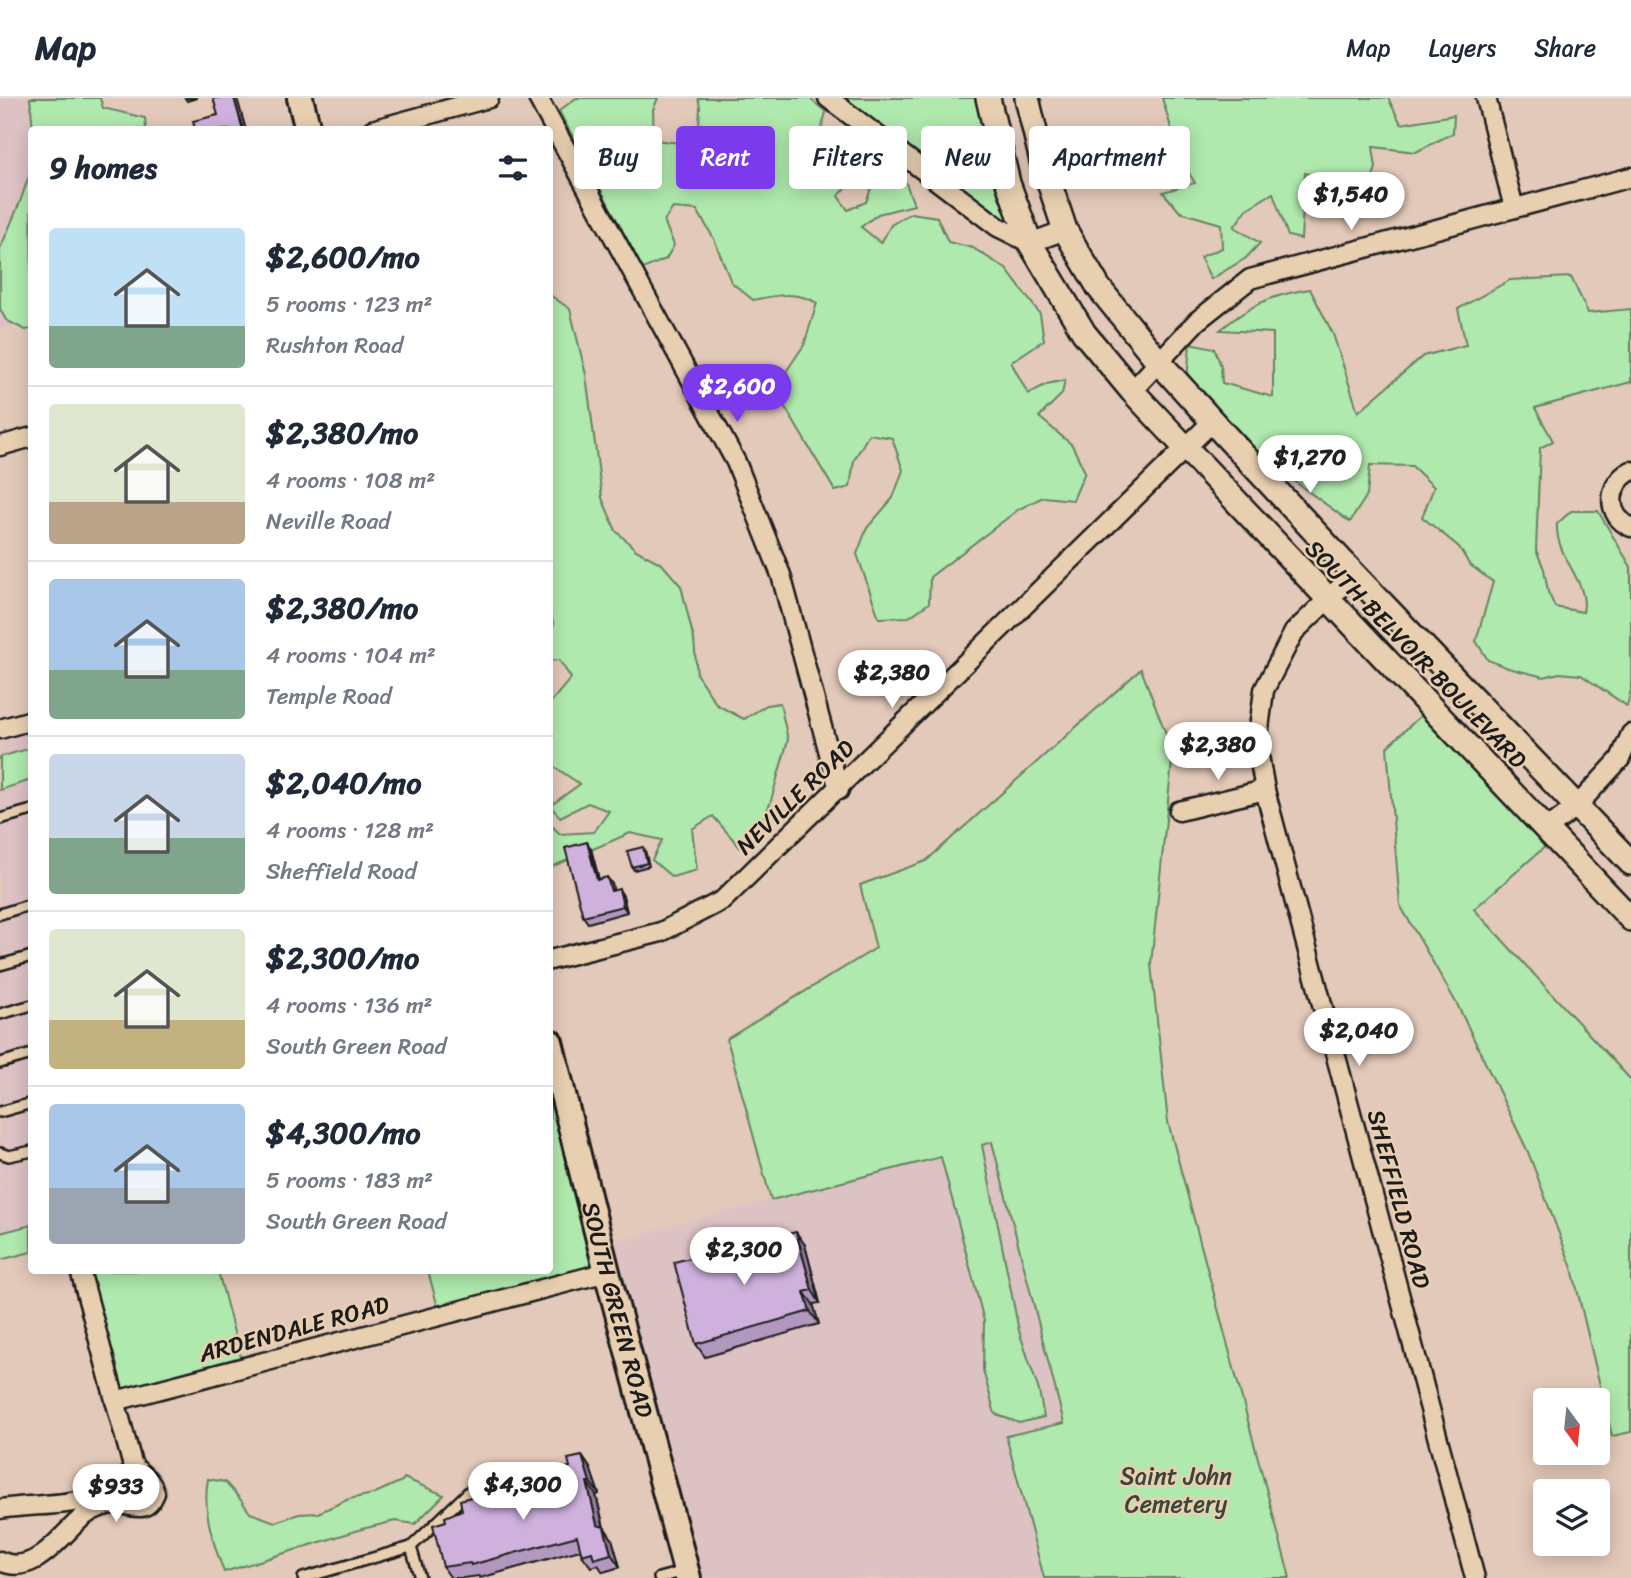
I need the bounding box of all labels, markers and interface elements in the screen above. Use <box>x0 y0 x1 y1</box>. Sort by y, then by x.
text: Map <box>35 19 96 77</box>
text: Map <box>1346 27 1391 69</box>
text: Layers <box>1429 27 1496 69</box>
text: Share <box>1534 27 1596 69</box>
chip: Buy <box>574 126 662 189</box>
chip: Rent <box>676 126 775 189</box>
chip: Filters <box>789 126 907 189</box>
chip: New <box>921 126 1015 189</box>
chip: Apartment <box>1029 126 1190 189</box>
text: 9 homes <box>49 141 157 195</box>
icon: filters <box>494 149 532 187</box>
pin: $1,540 <box>1294 172 1408 232</box>
text: $1,540 <box>1314 174 1388 215</box>
text: $2,600/mo <box>266 230 420 284</box>
icon: home <box>105 256 189 340</box>
text: 5 rooms · 123 m² <box>266 284 433 325</box>
text: Rushton Road <box>266 325 403 366</box>
pin: $2,600 <box>680 364 794 424</box>
text: $2,600 <box>698 366 776 407</box>
text: $2,380/mo <box>266 406 418 460</box>
icon: home <box>105 432 189 516</box>
pin: $1,270 <box>1253 436 1367 495</box>
text: $1,270 <box>1274 437 1346 478</box>
text: 4 rooms · 108 m² <box>266 460 435 501</box>
text: Neville Road <box>266 501 390 542</box>
street label: SOUTH BELVOIR BOULEVARD <box>1295 529 1537 779</box>
text: $2,380/mo <box>266 581 418 635</box>
icon: home <box>105 607 189 691</box>
text: 4 rooms · 104 m² <box>266 635 436 676</box>
pin: $2,380 <box>835 650 949 710</box>
text: $2,380 <box>854 652 930 693</box>
text: Temple Road <box>266 676 392 717</box>
pin: $2,380 <box>1161 722 1275 782</box>
text: $2,380 <box>1180 724 1256 765</box>
street label: NEVILLE ROAD <box>725 729 865 865</box>
text: $2,040/mo <box>266 756 421 810</box>
icon: home <box>105 782 189 866</box>
text: 4 rooms · 128 m² <box>266 810 434 851</box>
text: Sheffield Road <box>266 851 417 892</box>
text: $2,300/mo <box>266 931 419 985</box>
icon: home <box>105 957 189 1041</box>
text: 4 rooms · 136 m² <box>266 985 433 1026</box>
pin: $2,040 <box>1302 1009 1416 1068</box>
text: $2,040 <box>1320 1010 1398 1051</box>
text: South Green Road <box>266 1026 447 1067</box>
street label: SHEFFIELD ROAD <box>1355 1105 1443 1294</box>
text: $4,300/mo <box>266 1106 421 1160</box>
icon: home <box>105 1132 189 1216</box>
text: 5 rooms · 183 m² <box>266 1160 433 1201</box>
street label: SOUTH GREEN ROAD <box>569 1197 666 1423</box>
text: South Green Road <box>266 1201 447 1242</box>
pin: $2,300 <box>687 1228 801 1287</box>
text: $2,300 <box>706 1229 782 1270</box>
street label: ARDENDALE ROAD <box>193 1283 394 1375</box>
north arrow <box>1533 1388 1610 1465</box>
map controls <box>1533 1388 1610 1556</box>
park label: Saint John Cemetery <box>1120 1455 1232 1525</box>
pin: $4,300 <box>466 1462 580 1522</box>
pin: $933 <box>75 1464 157 1524</box>
text: $4,300 <box>484 1464 562 1505</box>
text: $933 <box>89 1466 143 1507</box>
button: layers <box>1533 1479 1610 1556</box>

